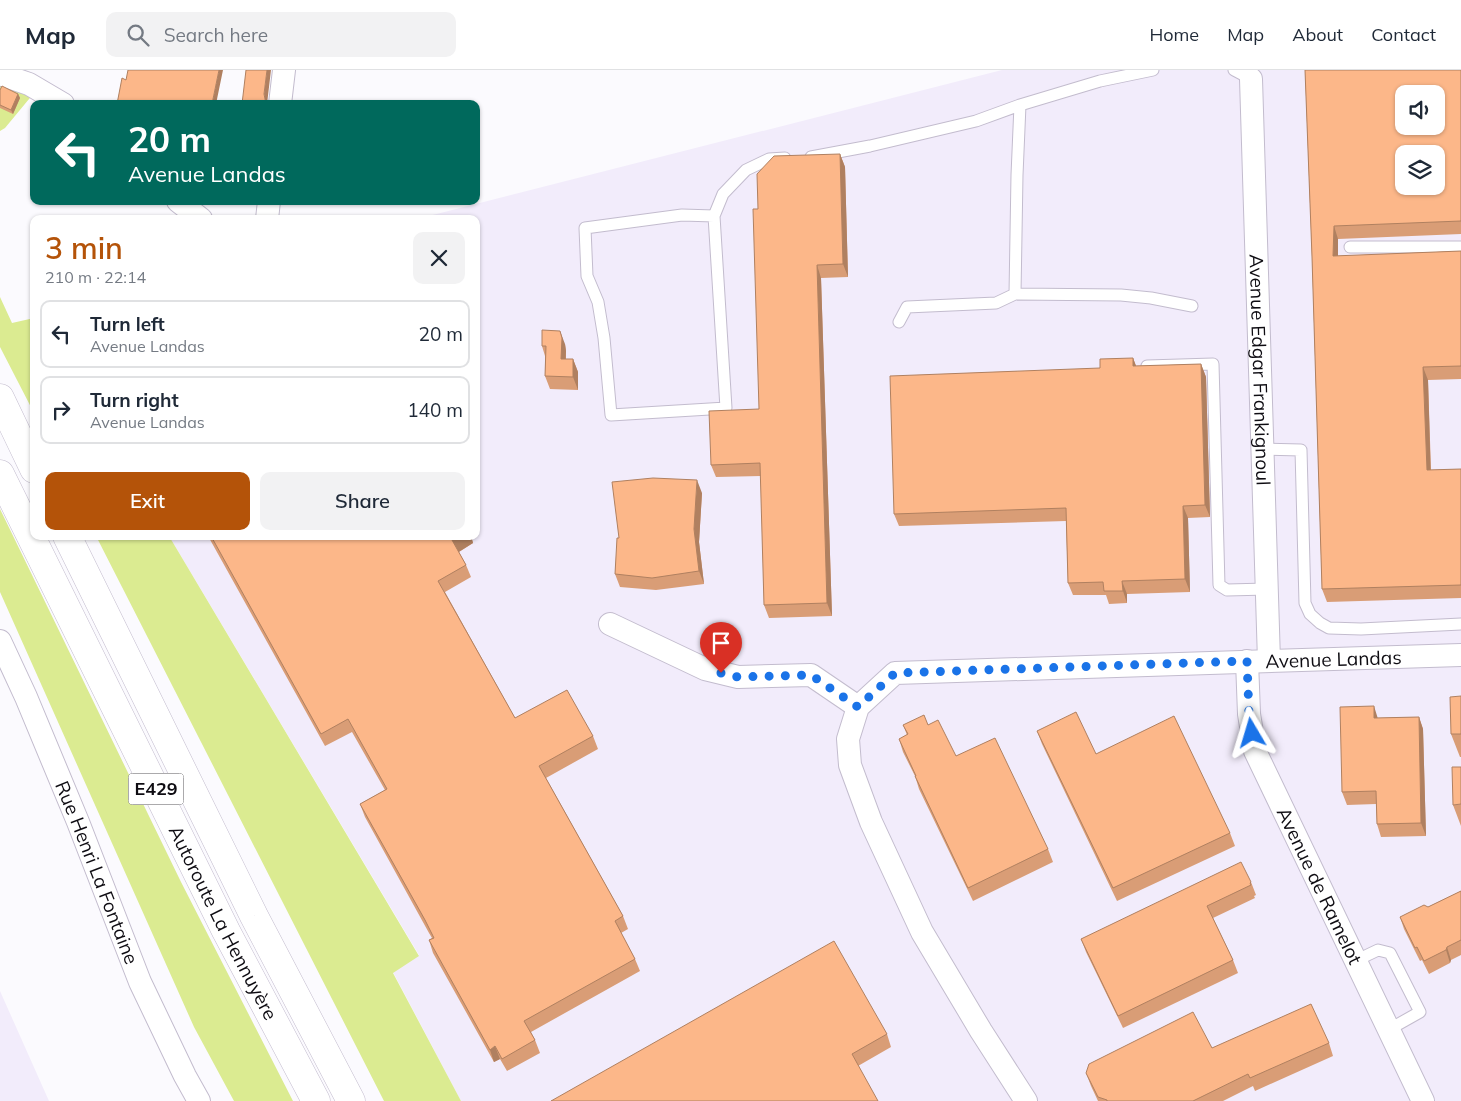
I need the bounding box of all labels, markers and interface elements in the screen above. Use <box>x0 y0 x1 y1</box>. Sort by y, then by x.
search box <box>106 12 456 57</box>
text: Map <box>25 20 76 50</box>
icon: search <box>124 21 152 49</box>
text: Search here <box>164 23 268 47</box>
text: Home <box>1149 23 1199 46</box>
text: Map <box>1227 23 1264 46</box>
text: About <box>1292 23 1343 46</box>
text: Contact <box>1371 23 1436 46</box>
map controls <box>1395 85 1445 195</box>
button: sound <box>1395 85 1445 135</box>
text: 20 m <box>128 117 211 161</box>
icon: left <box>45 120 110 185</box>
button: layers <box>1395 145 1445 195</box>
text: Avenue Landas <box>128 160 286 188</box>
text: 3 min <box>45 229 123 267</box>
button: close <box>413 232 465 284</box>
street label: Avenue Edgar Frankignoul <box>1244 254 1276 486</box>
text: 210 m · 22:14 <box>45 267 146 287</box>
text: Turn left <box>90 312 165 336</box>
icon: left <box>47 320 75 348</box>
text: 20 m <box>419 322 463 346</box>
text: Avenue Landas <box>90 336 205 356</box>
text: Turn right <box>90 388 179 412</box>
icon: right <box>47 396 75 424</box>
text: 140 m <box>407 398 463 422</box>
text: Avenue Landas <box>90 412 205 432</box>
button: Exit <box>45 472 250 530</box>
button: Share <box>260 472 465 530</box>
pin <box>700 622 742 673</box>
icon: arrive <box>707 629 735 657</box>
street label: Avenue Landas <box>1265 645 1402 673</box>
position arrow <box>1225 706 1277 758</box>
road number: E429 <box>128 774 184 804</box>
street label: Rue Henri La Fontaine <box>50 777 144 967</box>
street label: Avenue de Ramelot <box>1272 803 1368 969</box>
street label: Autoroute La Hennuyère <box>164 821 283 1024</box>

